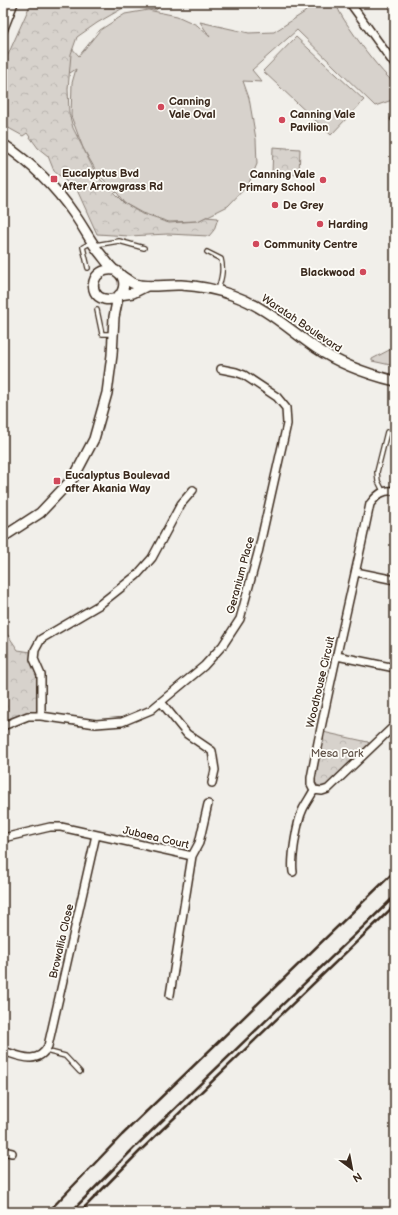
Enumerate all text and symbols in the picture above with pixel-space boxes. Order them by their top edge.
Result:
place label: Canning Vale Oval [169,95,216,121]
marker: Canning Vale Oval [156,102,166,112]
place label: Canning Vale Pavilion [290,108,355,134]
marker: Canning Vale Pavilion [277,115,287,125]
place label: Eucalyptus Bvd After Arrowgrass Rd [61,167,163,193]
place label: Canning Vale Primary School [239,168,315,194]
marker: Eucalyptus Bvd After Arrowgrass Rd [49,174,59,184]
marker: Canning Vale Primary School [318,175,328,185]
place label: De Grey [283,199,324,212]
marker: De Grey [270,200,280,210]
place label: Harding [328,218,368,231]
marker: Harding [315,219,325,229]
place label: Community Centre [264,238,358,251]
marker: Community Centre [251,239,261,249]
place label: Blackwood [300,266,355,279]
marker: Blackwood [358,267,368,277]
street label: Waratah Boulevard [259,292,344,355]
place label: Eucalyptus Boulevad after Akania Way [65,469,170,495]
marker: Eucalyptus Boulevad after Akania Way [52,476,62,486]
street label: Geranium Place [224,535,257,615]
street label: Woodhouse Circuit [304,634,337,729]
park label: Mesa Park [311,747,364,760]
street label: Jubaea Court [122,824,191,852]
street label: Browallia Close [47,902,76,980]
north arrow [332,1149,372,1189]
text: N [350,1169,364,1185]

